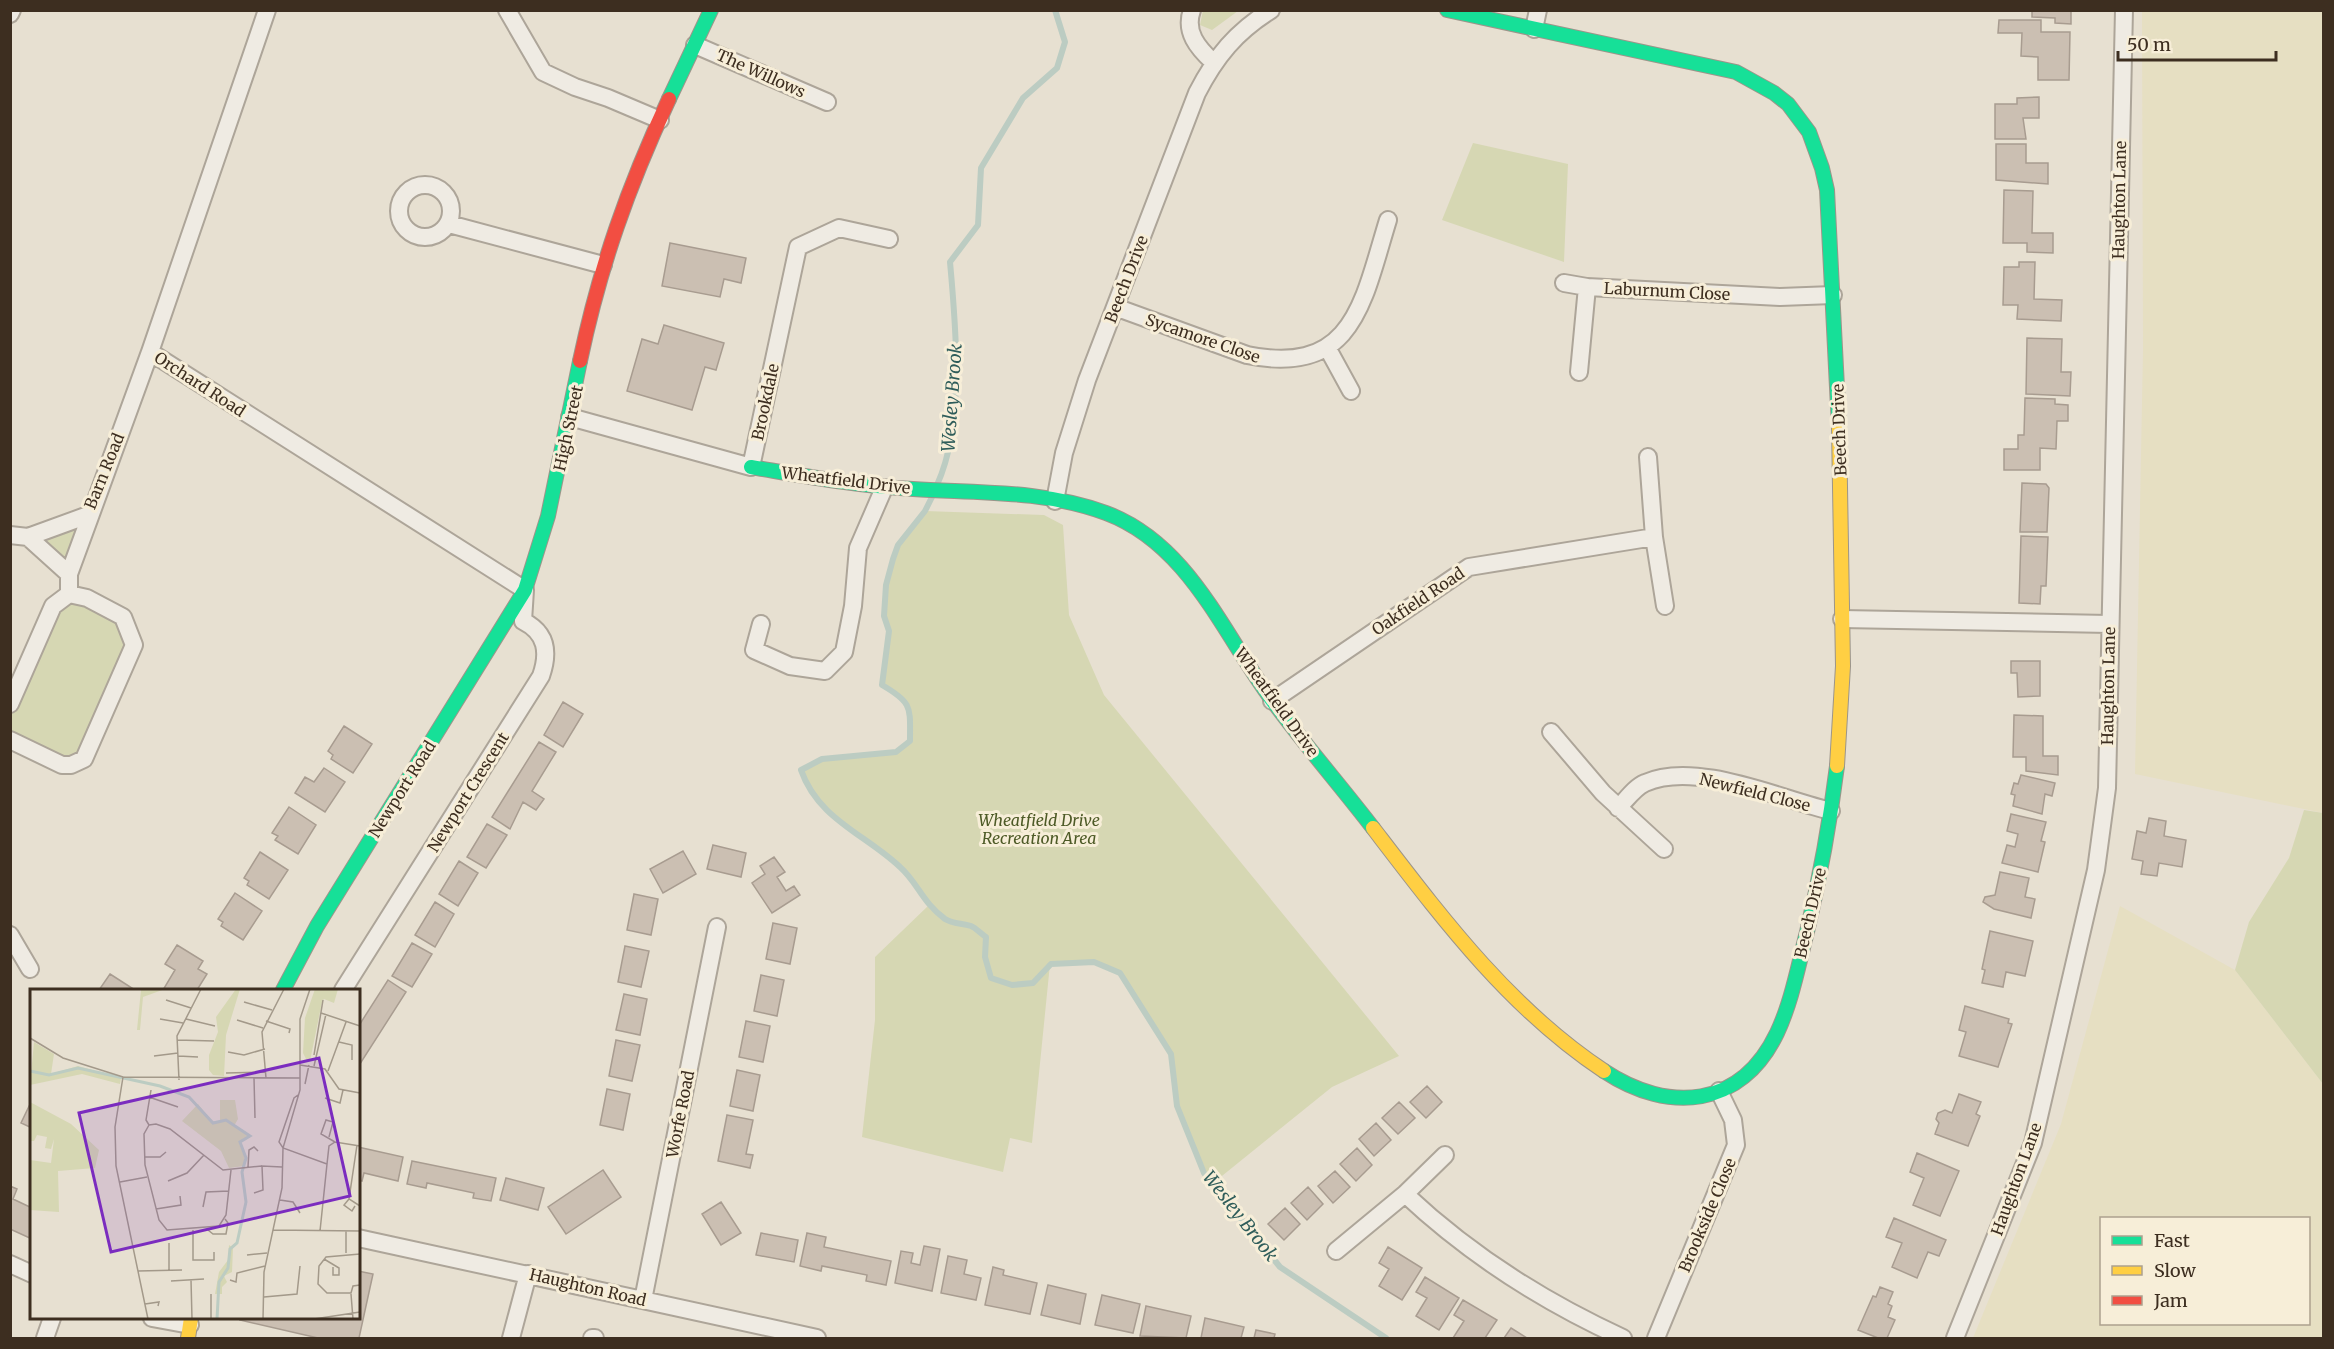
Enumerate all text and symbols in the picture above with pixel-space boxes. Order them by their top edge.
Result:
scale bar [2118,24,2276,62]
text: 50 m [2127,33,2171,56]
street label: The Willows [713,44,809,102]
street label: Haughton Lane [2108,141,2130,259]
street label: Beech Drive [1100,232,1152,326]
street label: Laburnum Close [1603,278,1731,304]
street label: Sycamore Close [1143,309,1263,367]
water label: Wesley Brook [936,343,967,453]
street label: Orchard Road [151,347,249,421]
street label: Brookdale [747,362,783,442]
street label: High Street [549,382,587,473]
street label: Beech Drive [1827,384,1851,476]
street label: Barn Road [80,430,128,512]
street label: Wheatfield Drive [779,462,912,498]
street label: Oakfield Road [1368,563,1468,639]
street label: Haughton Lane [2097,627,2119,745]
street label: Wheatfield Drive [1230,643,1323,760]
street label: Newport Crescent [423,728,513,856]
street label: Newport Road [364,737,440,841]
street label: Newfield Close [1698,769,1812,815]
park label: Wheatfield Drive Recreation Area [978,810,1100,848]
street label: Beech Drive [1790,866,1830,960]
inset map [30,989,360,1319]
street label: Worfe Road [662,1068,698,1160]
street label: Haughton Lane [1986,1120,2046,1238]
street label: Brookside Close [1674,1155,1740,1275]
water label: Wesley Brook [1198,1166,1283,1266]
legend [2100,1217,2310,1325]
text: Fast [2154,1229,2190,1252]
text: Slow [2154,1259,2197,1282]
street label: Haughton Road [528,1264,649,1310]
text: Jam [2153,1289,2188,1312]

